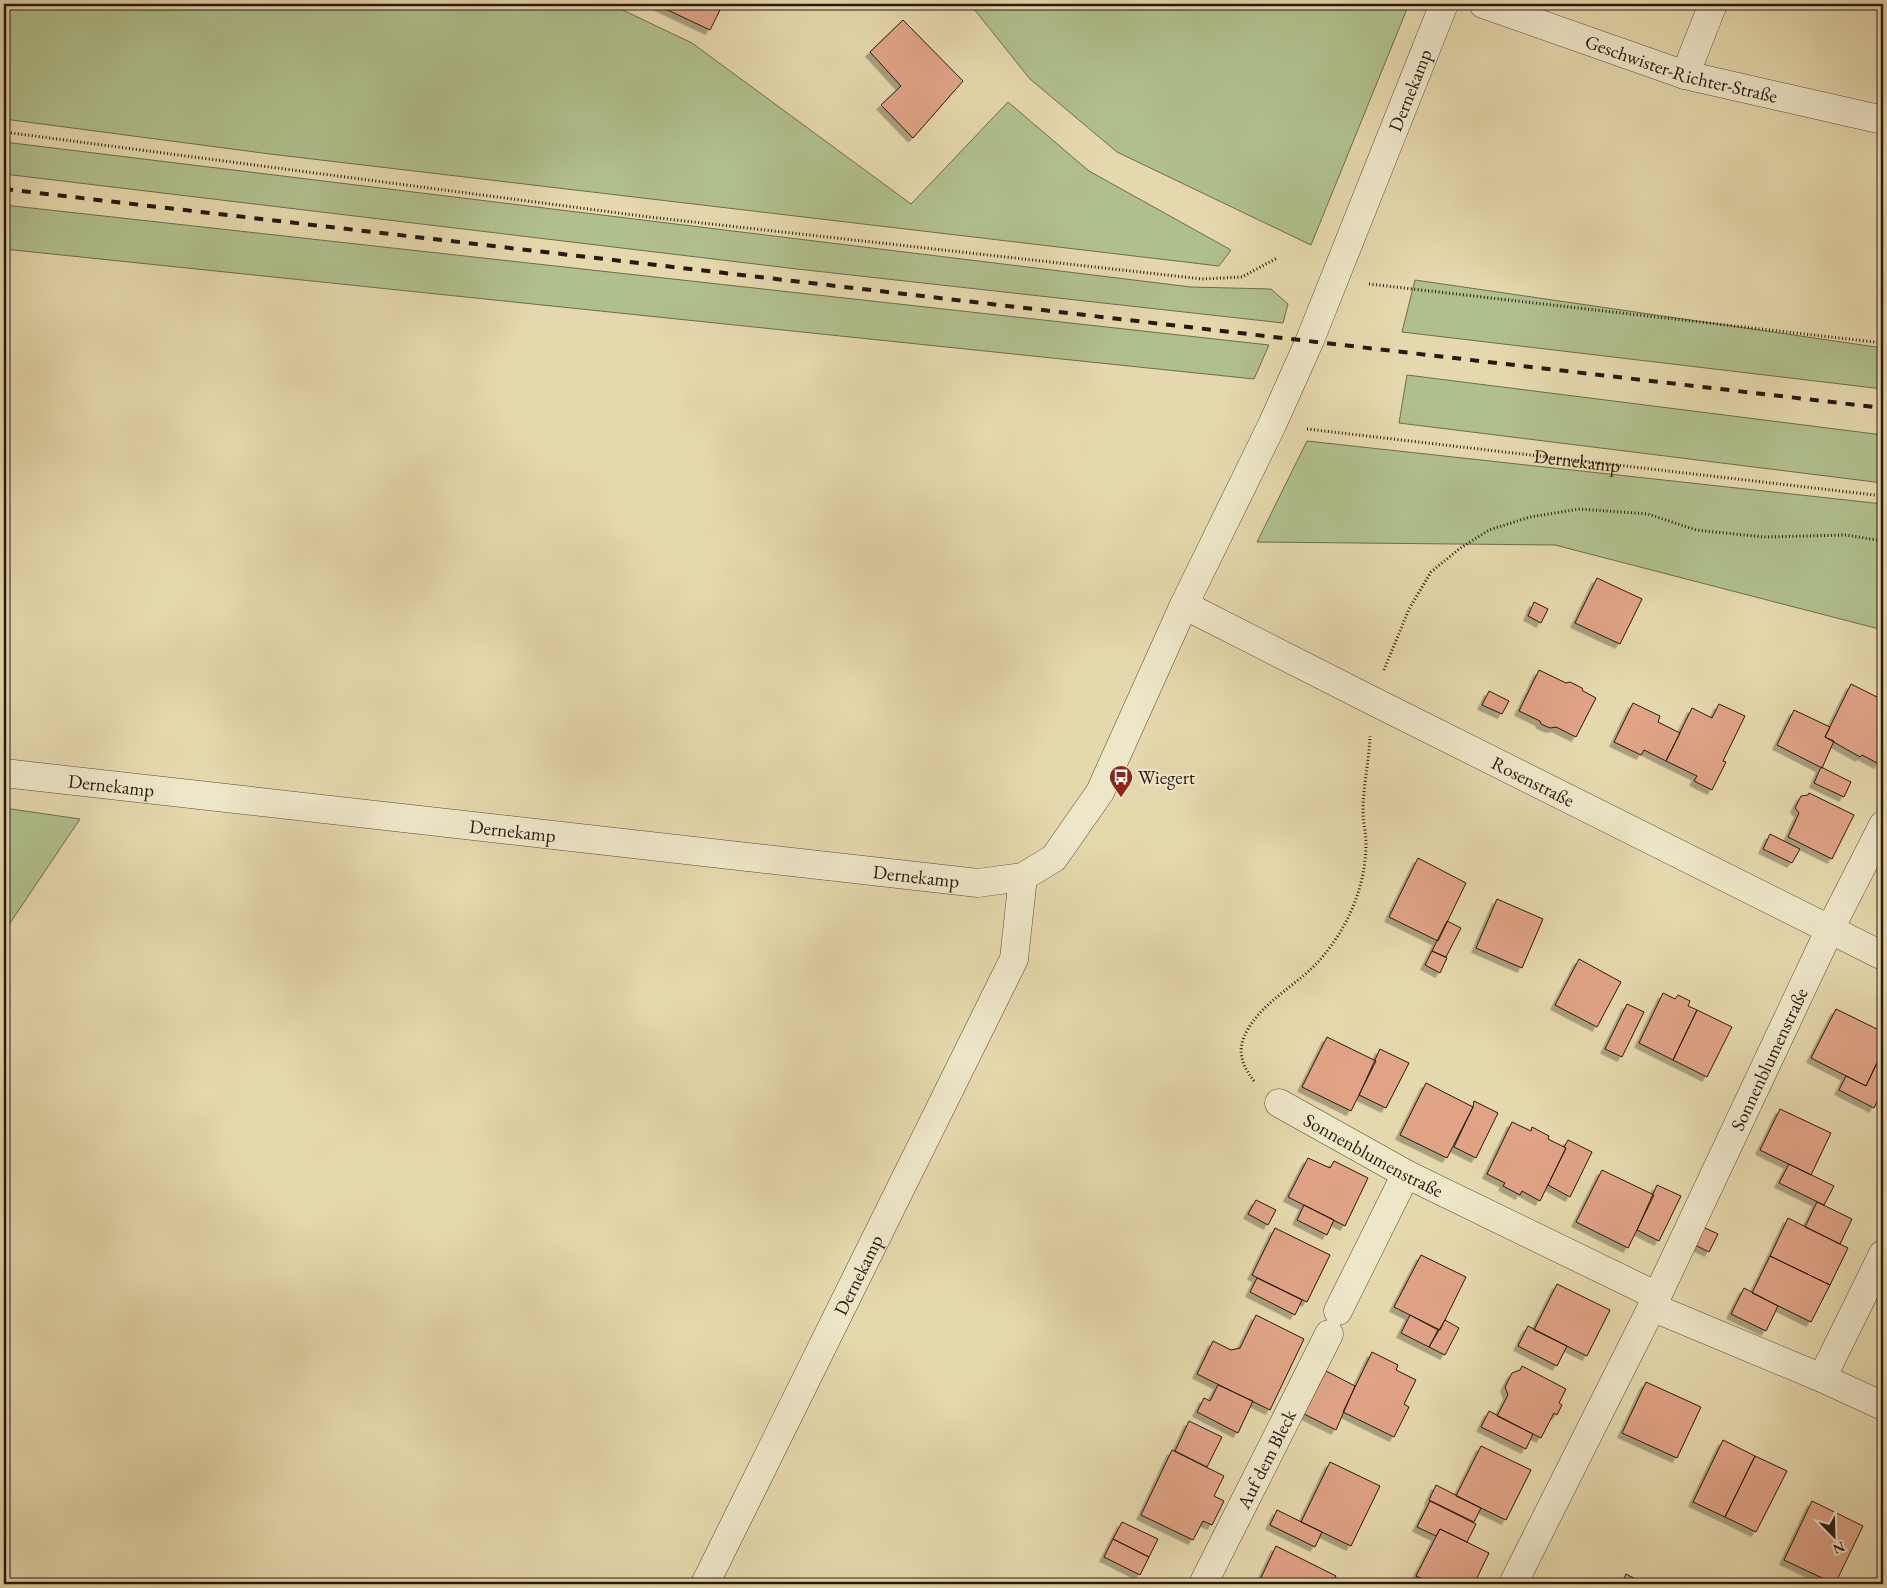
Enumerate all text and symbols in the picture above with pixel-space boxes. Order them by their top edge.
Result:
street label: Geschwister-Richter-Straße [1582,28,1780,108]
street label: Dernekamp [1382,45,1437,135]
street label: Dernekamp [1533,443,1622,478]
street label: Rosenstraße [1487,750,1579,812]
bus stop icon: Wiegert [1108,764,1134,798]
place label: Wiegert [1138,765,1195,790]
street label: Dernekamp [67,768,156,802]
street label: Dernekamp [468,813,557,848]
street label: Dernekamp [872,859,961,893]
street label: Sonnenblumenstraße [1724,983,1813,1135]
street label: Sonnenblumenstraße [1299,1107,1448,1203]
street label: Dernekamp [827,1230,888,1319]
street label: Auf dem Bleck [1230,1404,1302,1514]
north arrow [1810,1510,1860,1560]
text: N [1830,1537,1848,1559]

